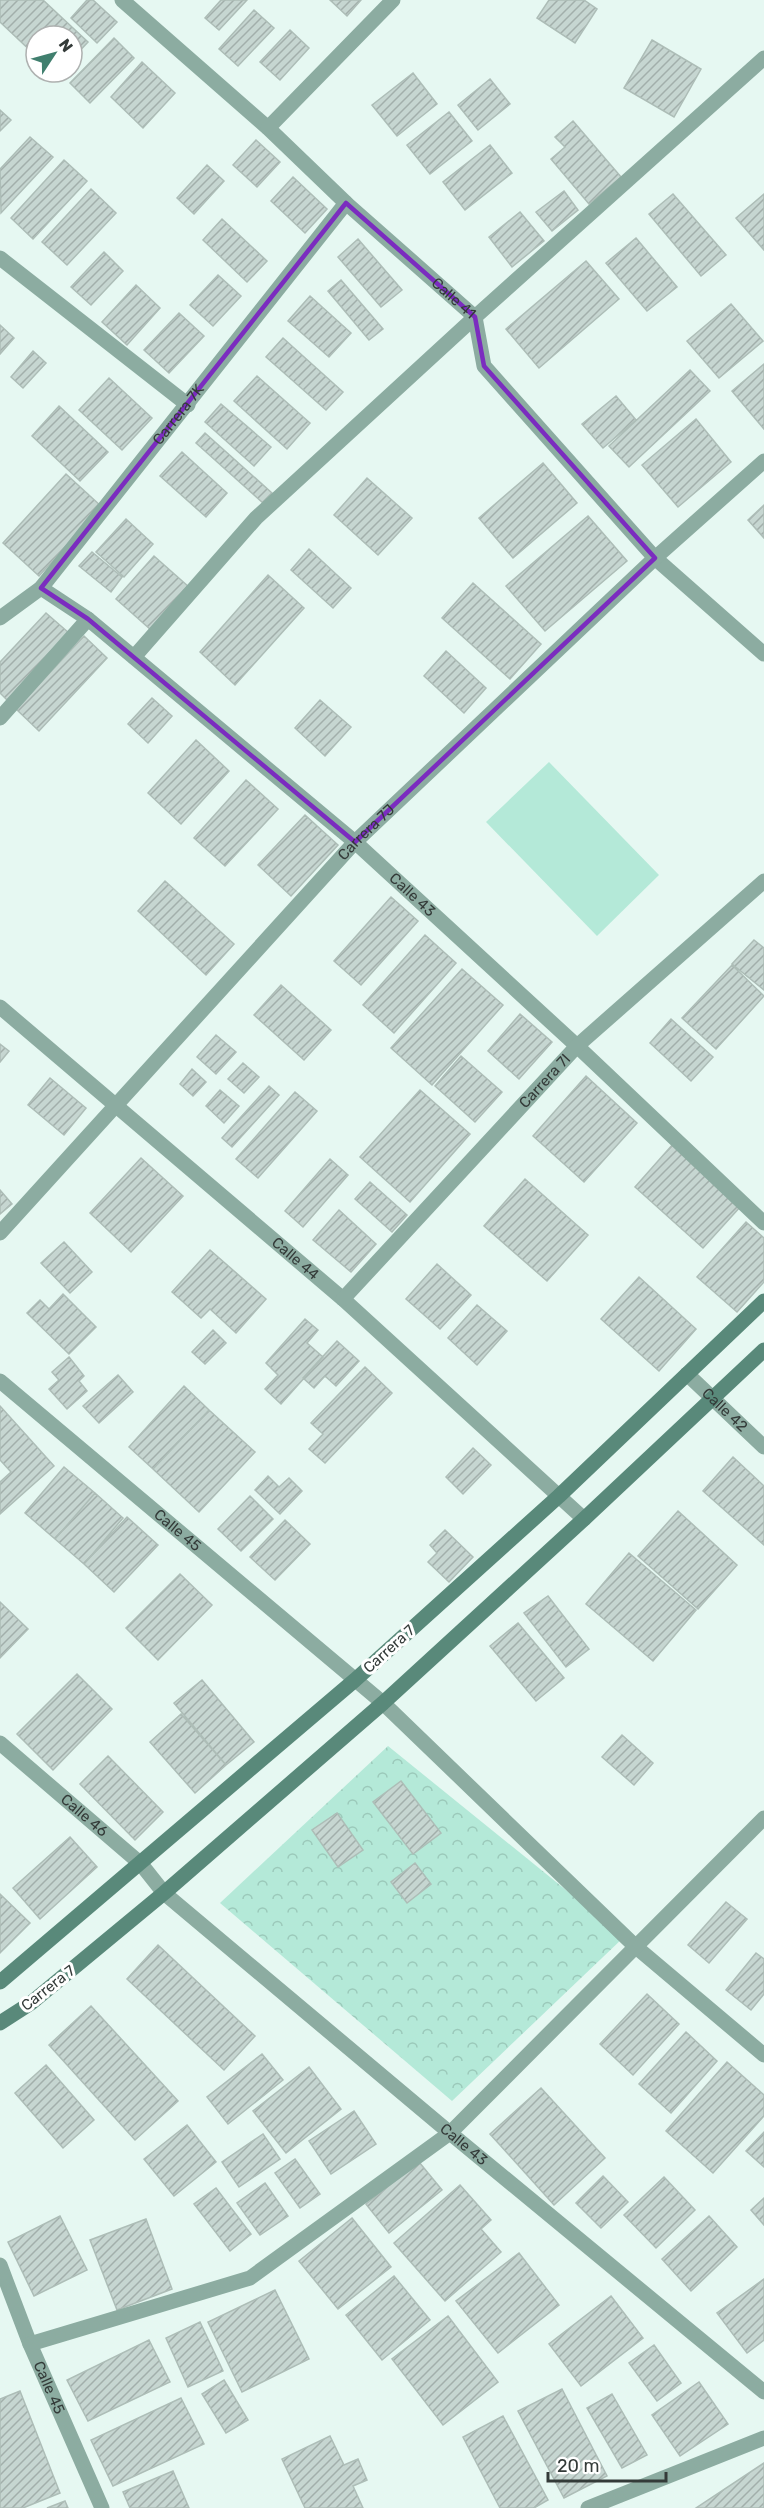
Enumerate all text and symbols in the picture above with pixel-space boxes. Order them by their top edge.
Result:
north arrow [24,24,84,84]
text: N [55,35,77,56]
street label: Calle 41 [428,274,479,322]
street label: Carrera 7K [149,381,208,449]
street label: Carrera 7J [334,800,398,864]
street label: Calle 43 [386,869,439,920]
street label: Carrera 7I [515,1050,574,1112]
street label: Calle 44 [268,1233,323,1284]
street label: Calle 42 [698,1384,751,1436]
street label: Calle 45 [150,1505,205,1555]
street label: Carrera 7 [360,1621,419,1677]
street label: Calle 46 [57,1790,111,1840]
street label: Carrera 7 [18,1961,79,2015]
street label: Calle 43 [436,2120,491,2169]
street label: Calle 45 [30,2358,69,2417]
scale bar [548,2445,666,2483]
text: 20 m [557,2455,599,2477]

